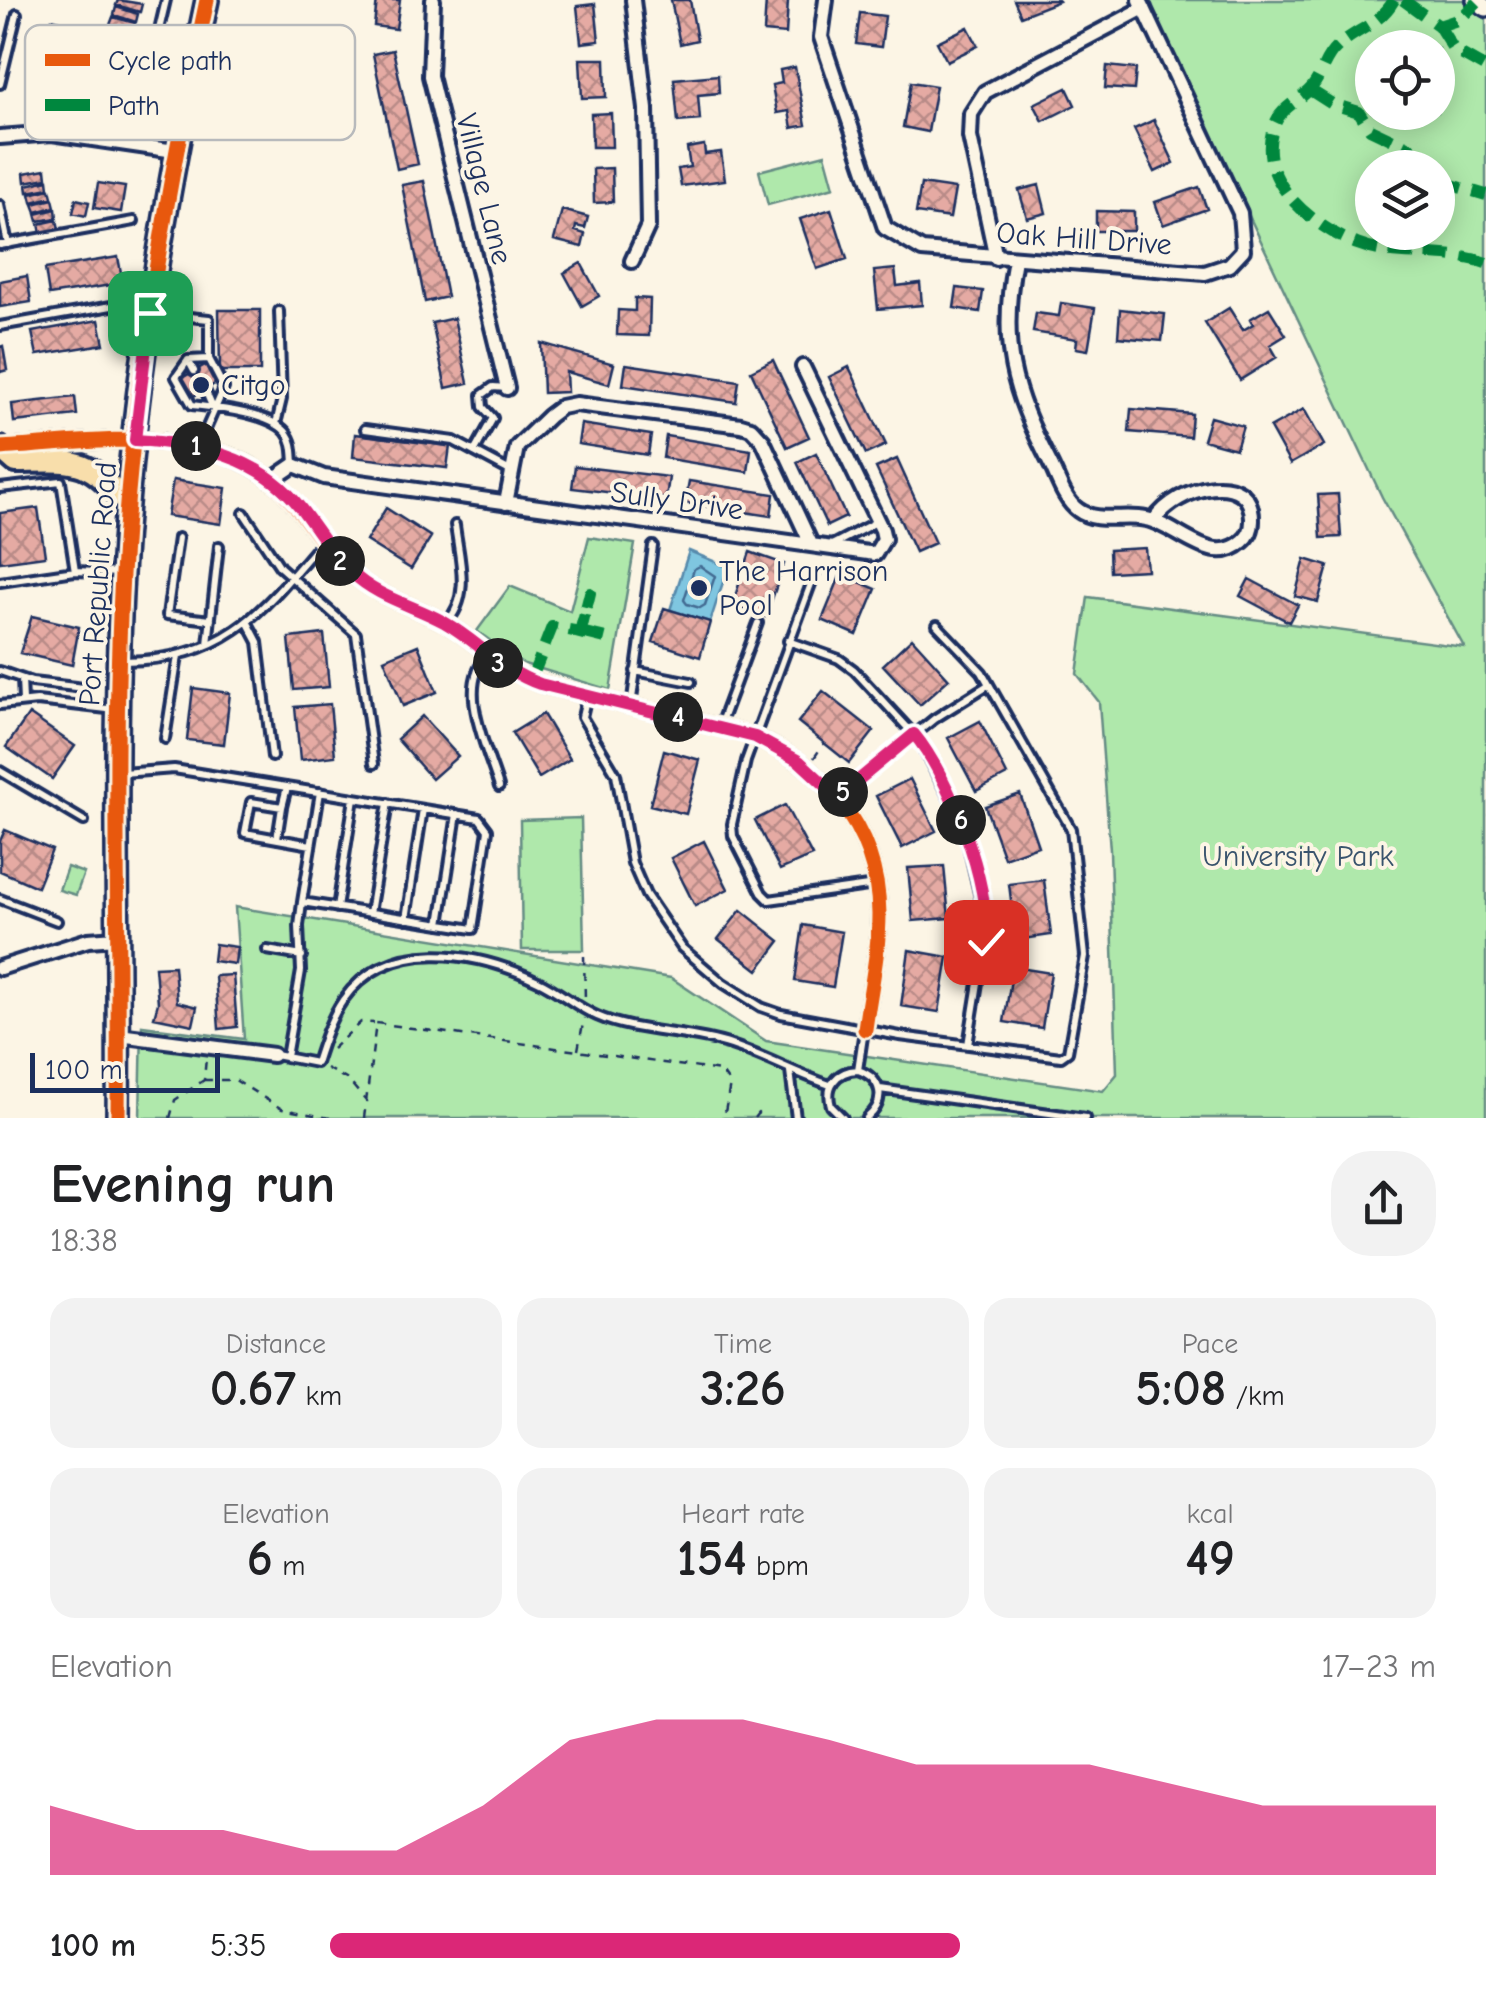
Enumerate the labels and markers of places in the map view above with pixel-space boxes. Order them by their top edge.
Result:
pin [108,271,193,356]
place label: Citgo [221,368,286,403]
marker: Citgo [190,374,212,396]
pin: 1 [171,421,221,471]
pin: 2 [315,536,365,586]
place label: The Harrison Pool [719,554,888,623]
marker: The Harrison Pool [688,577,710,599]
pin: 3 [473,638,523,688]
pin: 4 [653,692,703,742]
pin: 5 [818,767,868,817]
pin: 6 [936,795,986,845]
pin [944,900,1029,985]

